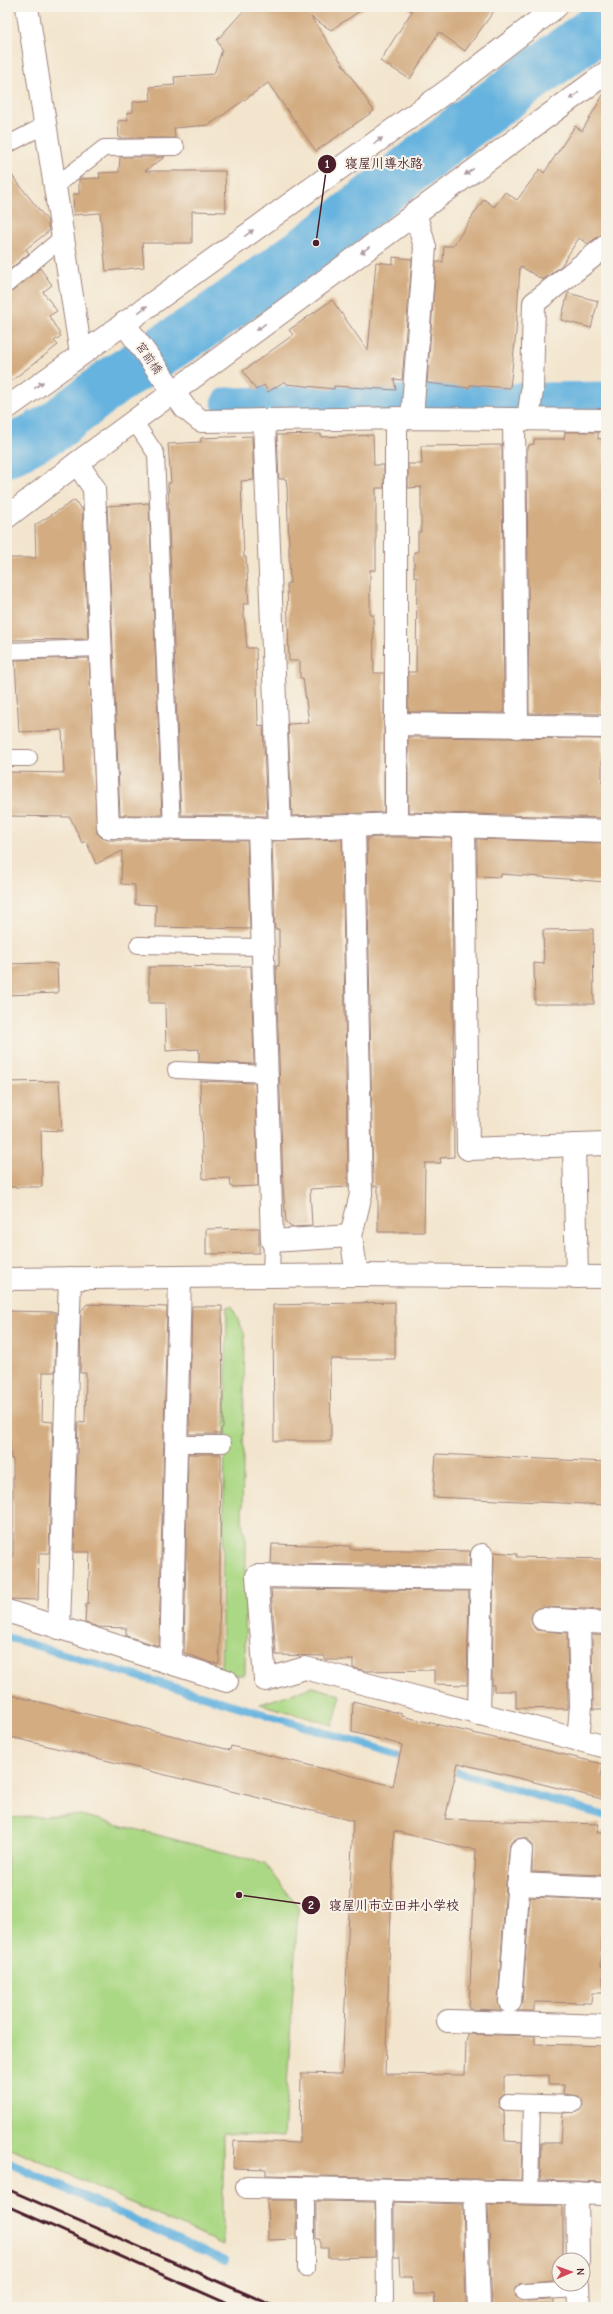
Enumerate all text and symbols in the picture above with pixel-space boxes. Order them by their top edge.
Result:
one-way arrow [569,92,580,100]
one-way arrow [372,137,383,145]
callout: 寝屋川導水路 [317,151,431,176]
text: 寝屋川導水路 [345,156,423,171]
text: 1 [325,157,330,171]
one-way arrow [464,168,475,177]
one-way arrow [244,229,254,237]
one-way arrow [359,245,370,254]
one-way arrow [138,305,149,313]
one-way arrow [255,323,266,331]
street label: 宮前橋 [133,339,165,377]
one-way arrow [33,381,44,389]
callout: 寝屋川市立田井小学校 [301,1893,467,1918]
text: 2 [308,1898,314,1912]
text: 寝屋川市立田井小学校 [329,1898,459,1913]
north arrow [551,2252,591,2292]
text: N [574,2268,587,2275]

